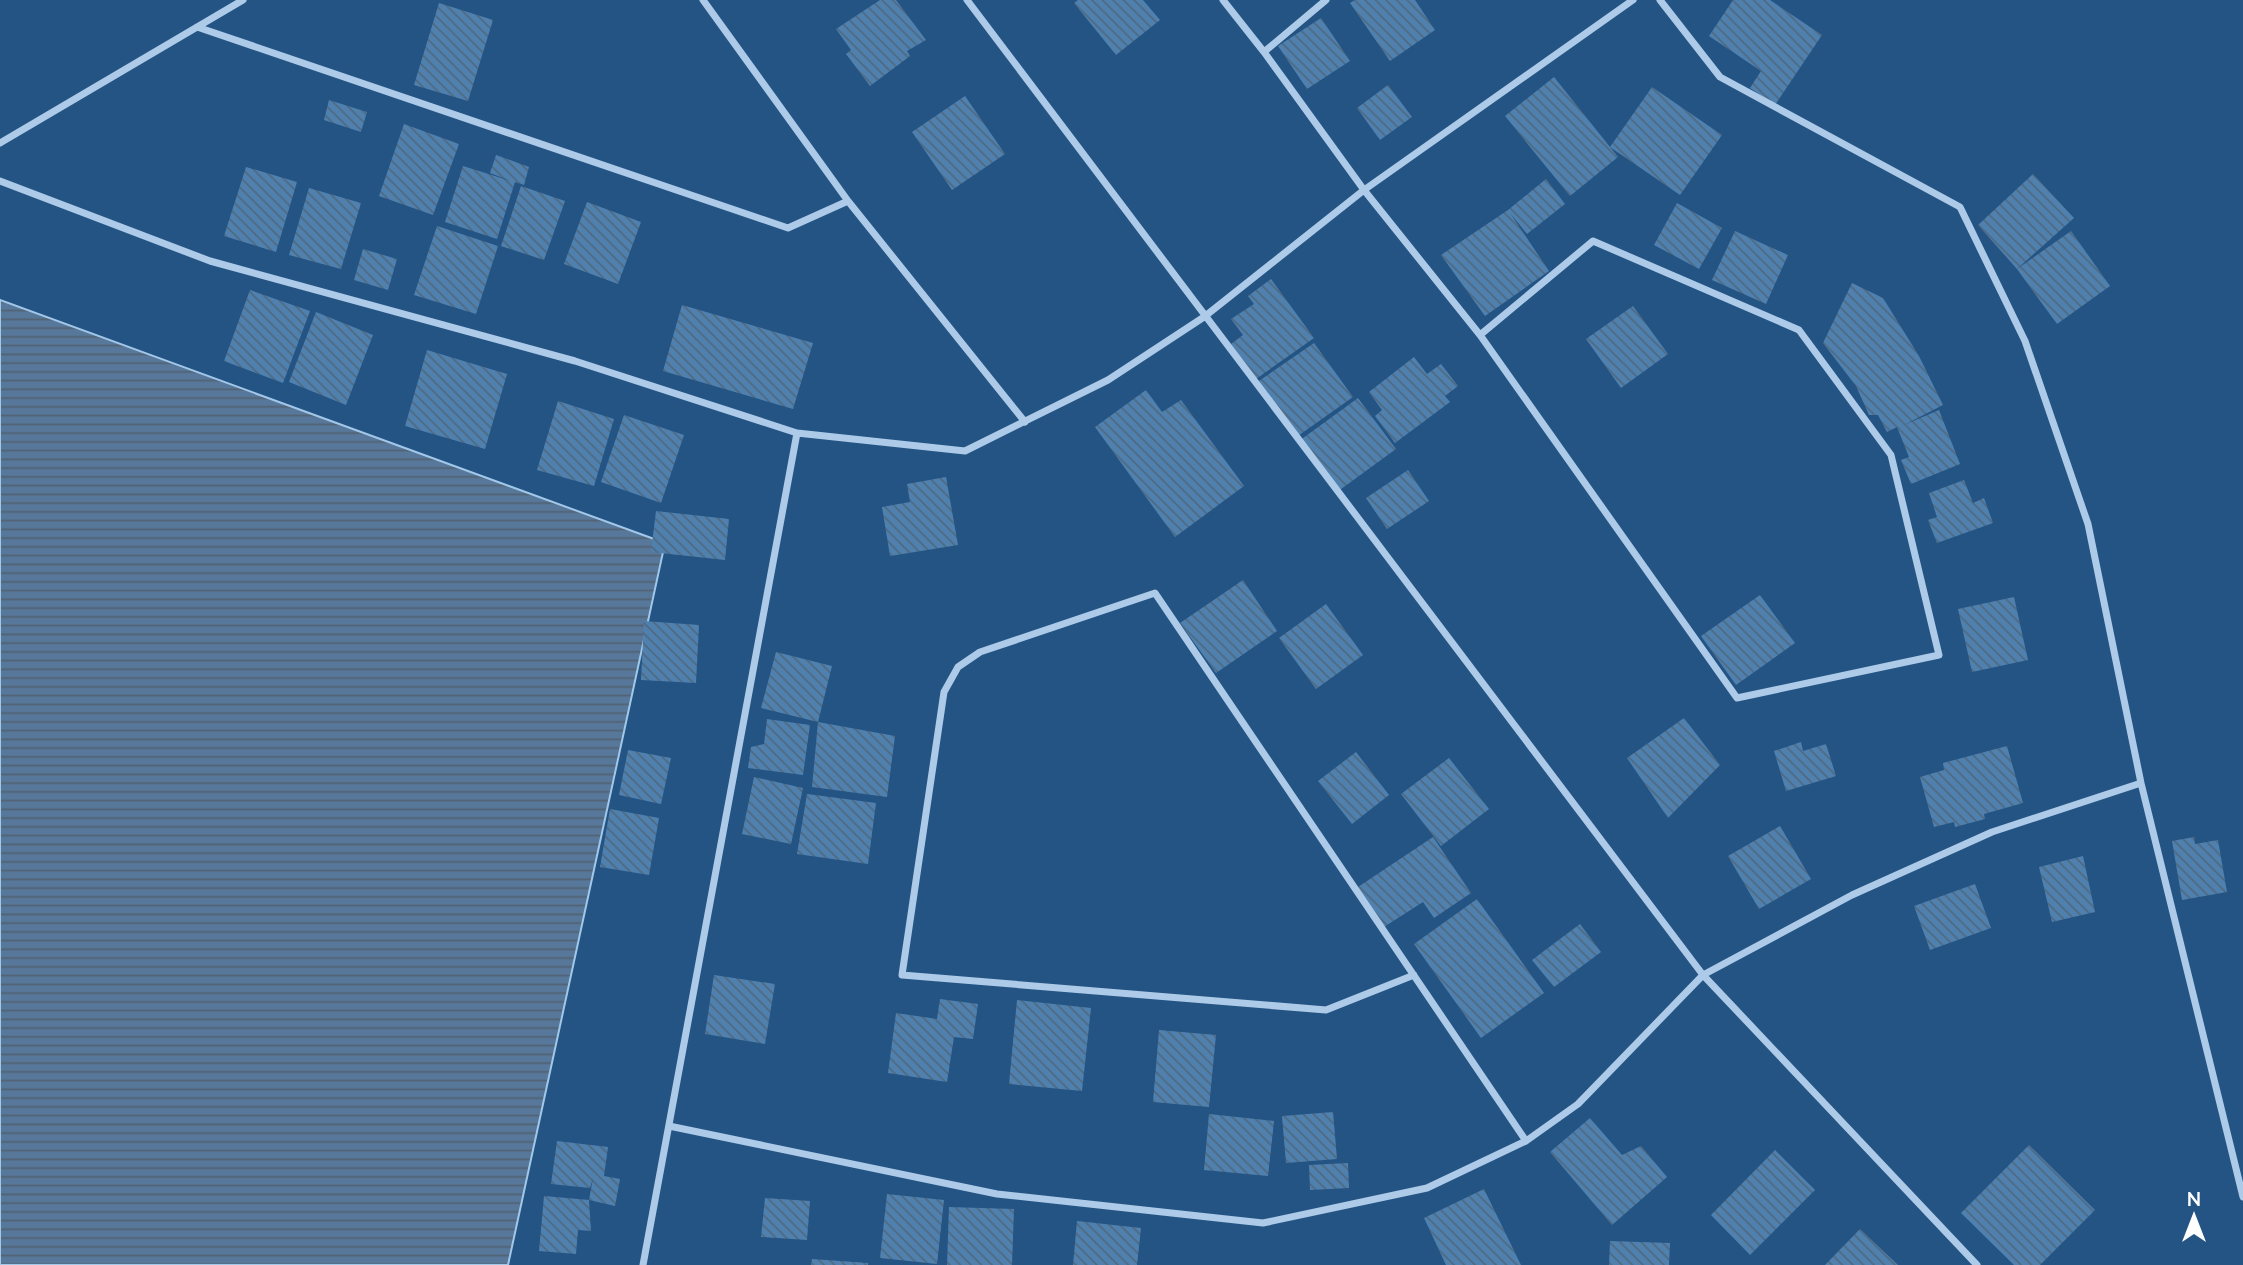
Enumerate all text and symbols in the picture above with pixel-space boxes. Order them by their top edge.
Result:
north arrow [2159,1181,2229,1251]
text: N [2187,1187,2201,1211]

